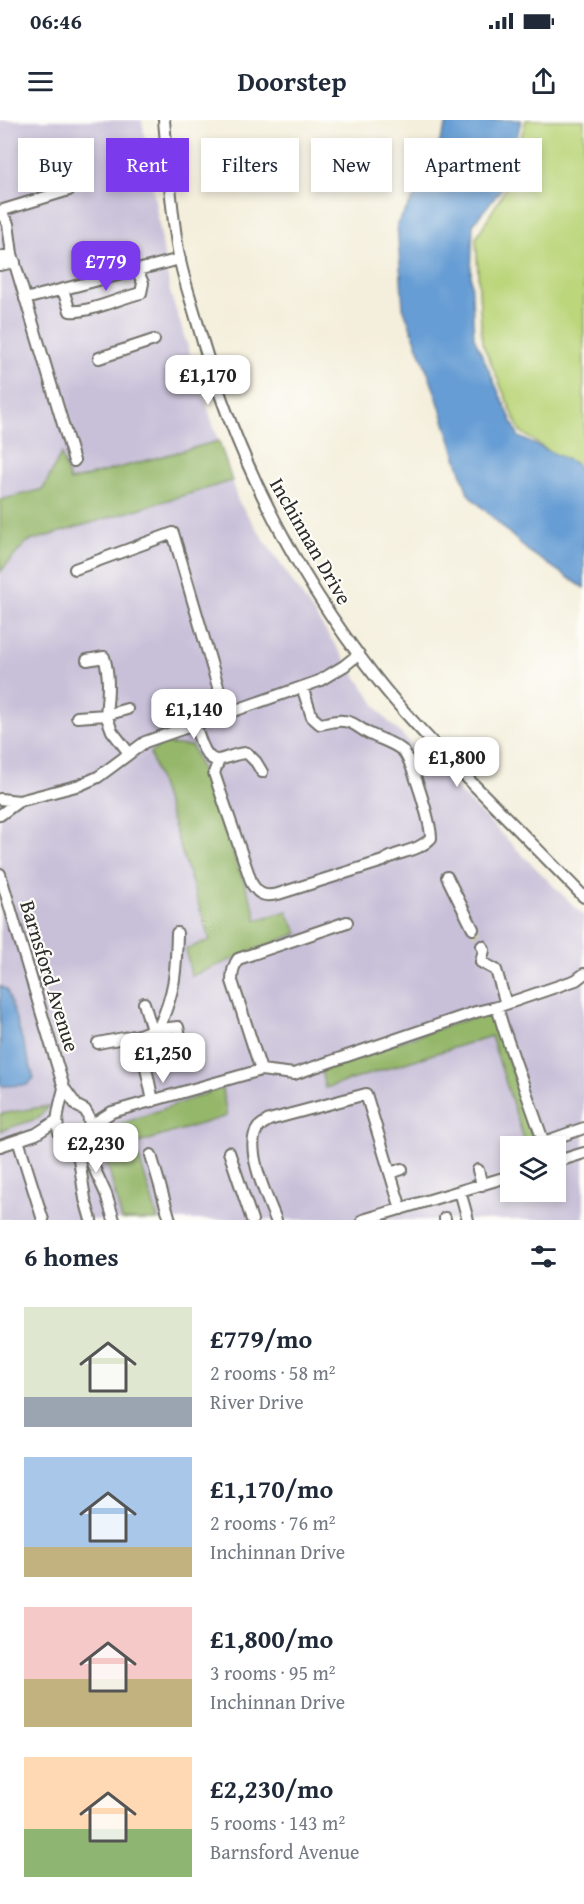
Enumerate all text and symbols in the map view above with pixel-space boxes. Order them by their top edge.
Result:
text: 06:46 [30,5,82,37]
text: Doorstep [237,61,347,101]
icon: menu [24,65,57,98]
icon: share [527,65,560,98]
chip: Buy [18,138,94,192]
chip: Rent [106,138,189,192]
chip: Filters [201,138,299,192]
chip: New [311,138,392,192]
chip: Apartment [404,138,542,192]
pin: £779 [70,241,142,292]
text: £779 [85,246,127,275]
pin: £1,170 [159,355,257,406]
text: £1,170 [179,360,237,389]
street label: Inchinnan Drive [262,472,360,610]
pin: £1,140 [145,689,243,740]
text: £1,140 [165,694,223,723]
pin: £1,800 [408,737,506,788]
text: £1,800 [428,742,486,771]
street label: Barnsford Avenue [12,896,88,1056]
pin: £1,250 [114,1033,212,1084]
text: £1,250 [134,1038,192,1067]
pin: £2,230 [47,1123,145,1174]
text: £2,230 [67,1128,125,1157]
map controls [500,1136,566,1202]
button: layers [500,1136,566,1202]
text: 6 homes [24,1237,119,1276]
icon: filters [527,1240,560,1273]
text: £779/mo [210,1319,312,1358]
icon: home [72,1331,144,1403]
text: 2 rooms · 58 m² [210,1358,336,1387]
text: River Drive [210,1387,304,1416]
text: £1,170/mo [210,1469,333,1508]
icon: home [72,1481,144,1553]
text: 2 rooms · 76 m² [210,1508,336,1537]
text: Inchinnan Drive [210,1537,345,1566]
text: £1,800/mo [210,1619,333,1658]
icon: home [72,1631,144,1703]
text: 3 rooms · 95 m² [210,1658,336,1687]
text: Inchinnan Drive [210,1687,345,1716]
text: £2,230/mo [210,1769,333,1808]
icon: home [72,1781,144,1853]
text: 5 rooms · 143 m² [210,1808,345,1837]
text: Barnsford Avenue [210,1837,359,1866]

